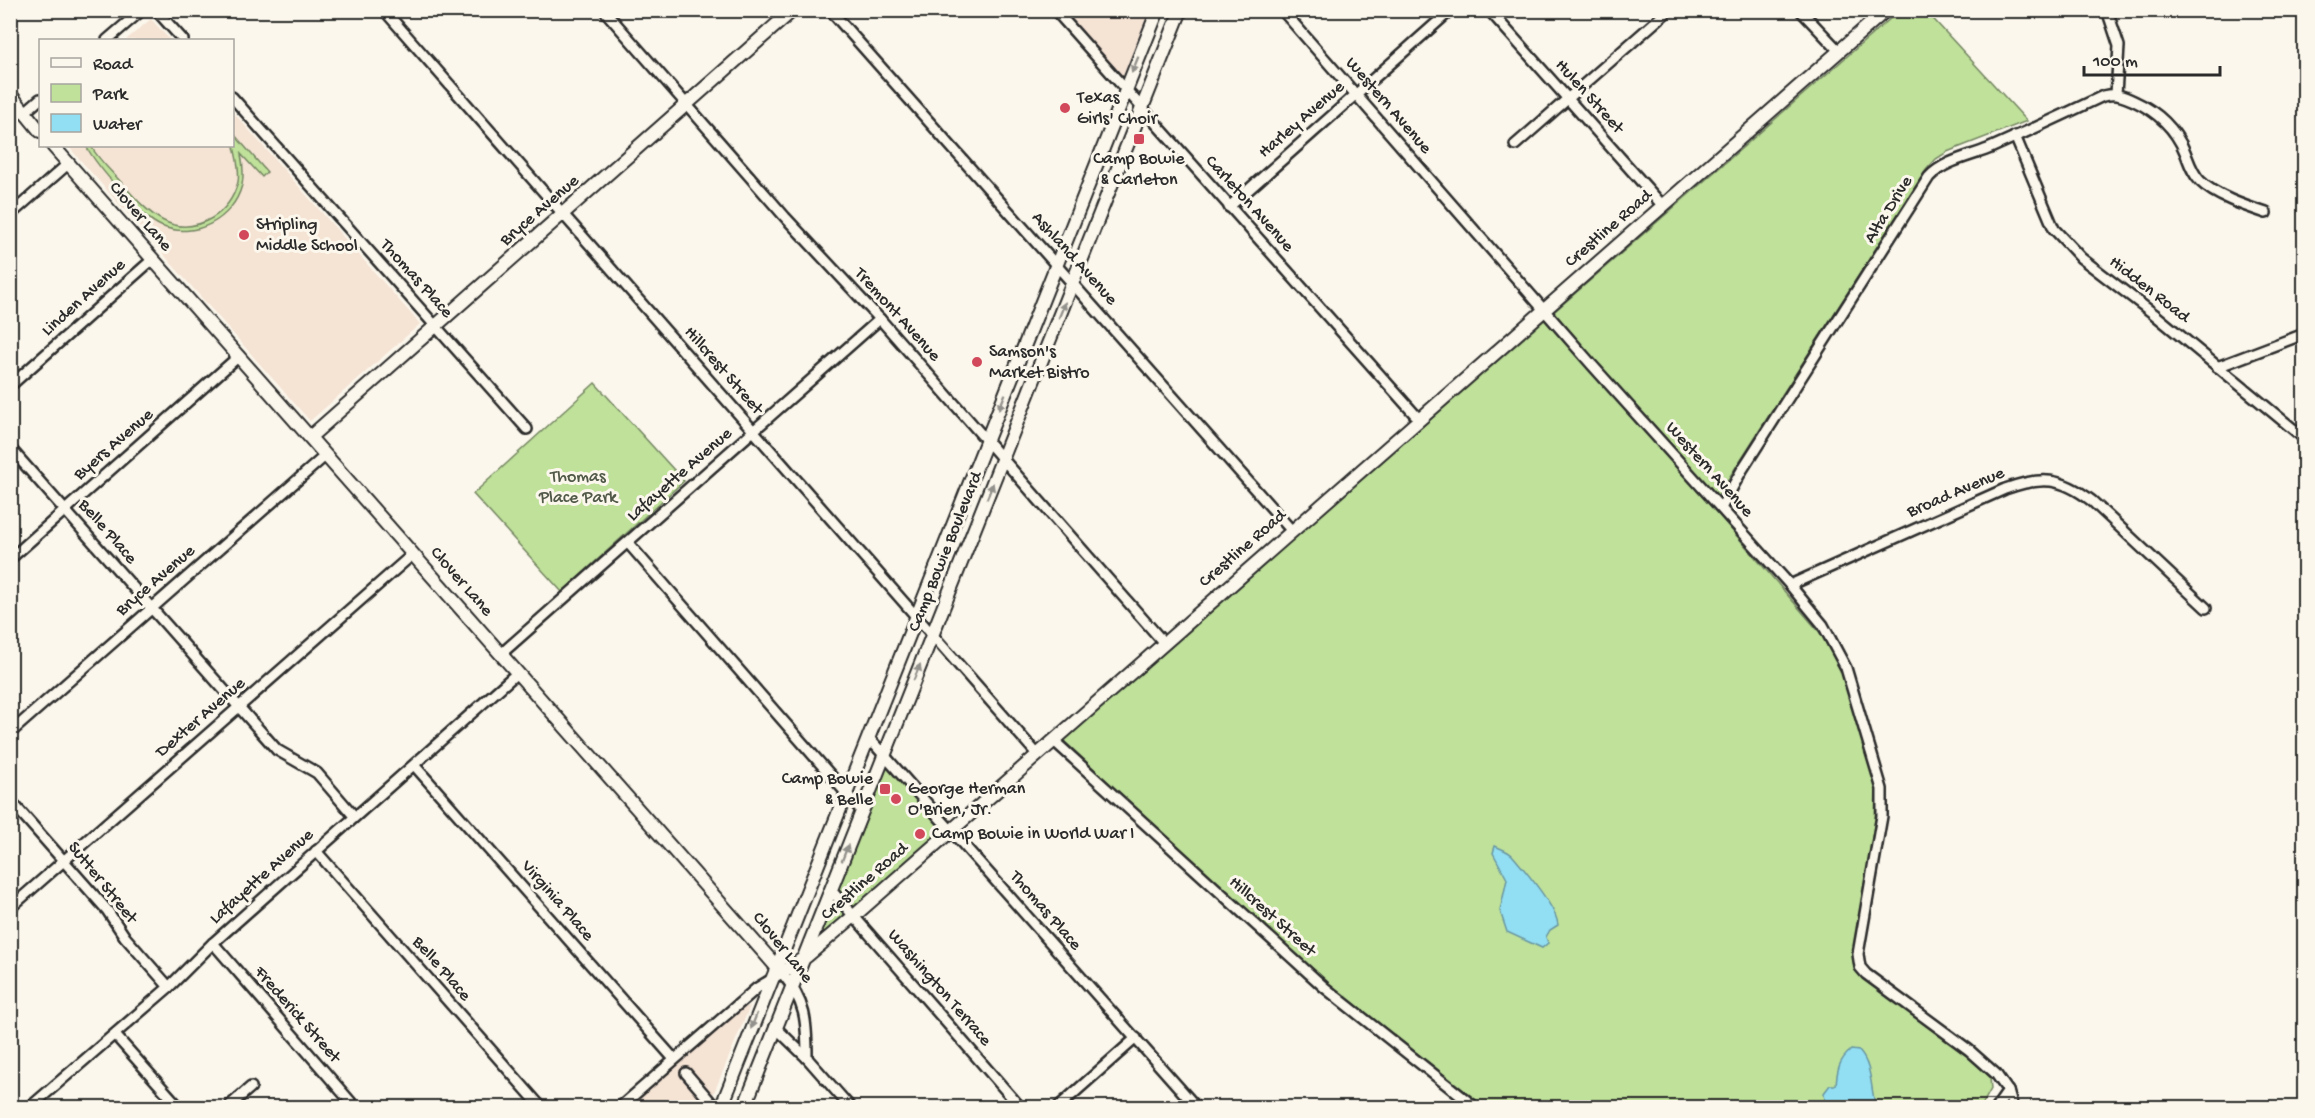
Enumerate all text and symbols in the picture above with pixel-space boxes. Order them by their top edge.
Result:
legend [39,39,234,147]
scale bar [2084,39,2220,77]
text: 100 m [2092,52,2138,73]
street label: Western Avenue [1340,53,1436,159]
text: Road [93,55,134,76]
street label: Hulen Street [1550,55,1629,140]
one-way arrow [1130,56,1140,74]
street label: Harley Avenue [1255,76,1350,163]
text: Park [92,85,129,106]
place label: Texas Girls' Choir [1076,88,1159,130]
marker: Texas Girls' Choir [1058,101,1072,115]
text: Water [93,115,143,136]
marker: Camp Bowie & Carleton [1132,132,1146,146]
place label: Camp Bowie & Carleton [1093,149,1185,191]
street label: Carleton Avenue [1200,151,1298,257]
street label: Bryce Avenue [495,170,584,252]
street label: Alta Drive [1860,172,1918,248]
street label: Clover Lane [104,178,176,257]
street label: Crestline Road [1561,184,1658,273]
street label: Ashland Avenue [1027,208,1122,311]
place label: Stripling Middle School [256,215,358,257]
marker: Stripling Middle School [237,228,251,242]
street label: Thomas Place [374,234,457,323]
street label: Hidden Road [2104,252,2195,329]
street label: Linden Avenue [38,254,131,341]
street label: Tremont Avenue [849,263,945,367]
one-way arrow [1057,300,1067,318]
street label: Hillcrest Street [679,323,768,421]
place label: Samson's Market Bistro [989,342,1090,384]
marker: Samson's Market Bistro [970,355,984,369]
one-way arrow [997,394,1007,412]
street label: Byers Avenue [69,404,159,486]
street label: Western Avenue [1661,418,1758,523]
street label: Lafayette Avenue [623,423,737,526]
street label: Broad Avenue [1903,463,2009,523]
park label: Thomas Place Park [538,467,619,509]
street label: Camp Bowie Boulevard [904,468,988,635]
one-way arrow [985,481,995,499]
street label: Belle Place [72,494,141,569]
street label: Crestline Road [1195,504,1292,593]
street label: Bryce Avenue [111,540,200,622]
street label: Clover Lane [425,543,497,622]
one-way arrow [912,662,922,680]
street label: Dexter Avenue [151,673,251,763]
place label: Camp Bowie & Belle [782,769,874,811]
place label: George Herman O'Brien, Jr. [908,779,1026,821]
marker: Camp Bowie & Belle [878,782,892,796]
marker: George Herman O'Brien, Jr. [889,792,903,806]
street label: Lafayette Avenue [206,824,319,929]
place label: Camp Bowie in World War I [932,824,1134,845]
marker: Camp Bowie in World War I [913,827,927,841]
street label: Crestline Road [817,837,914,926]
street label: Sutter Street [63,838,142,930]
one-way arrow [841,844,851,862]
street label: Virginia Place [515,855,598,946]
street label: Thomas Place [1004,866,1086,956]
street label: Hillcrest Street [1224,872,1321,963]
street label: Clover Lane [747,908,817,988]
street label: Washington Terrace [882,925,996,1051]
street label: Belle Place [406,931,475,1006]
street label: Frederick Street [249,962,346,1069]
one-way arrow [749,1012,759,1030]

